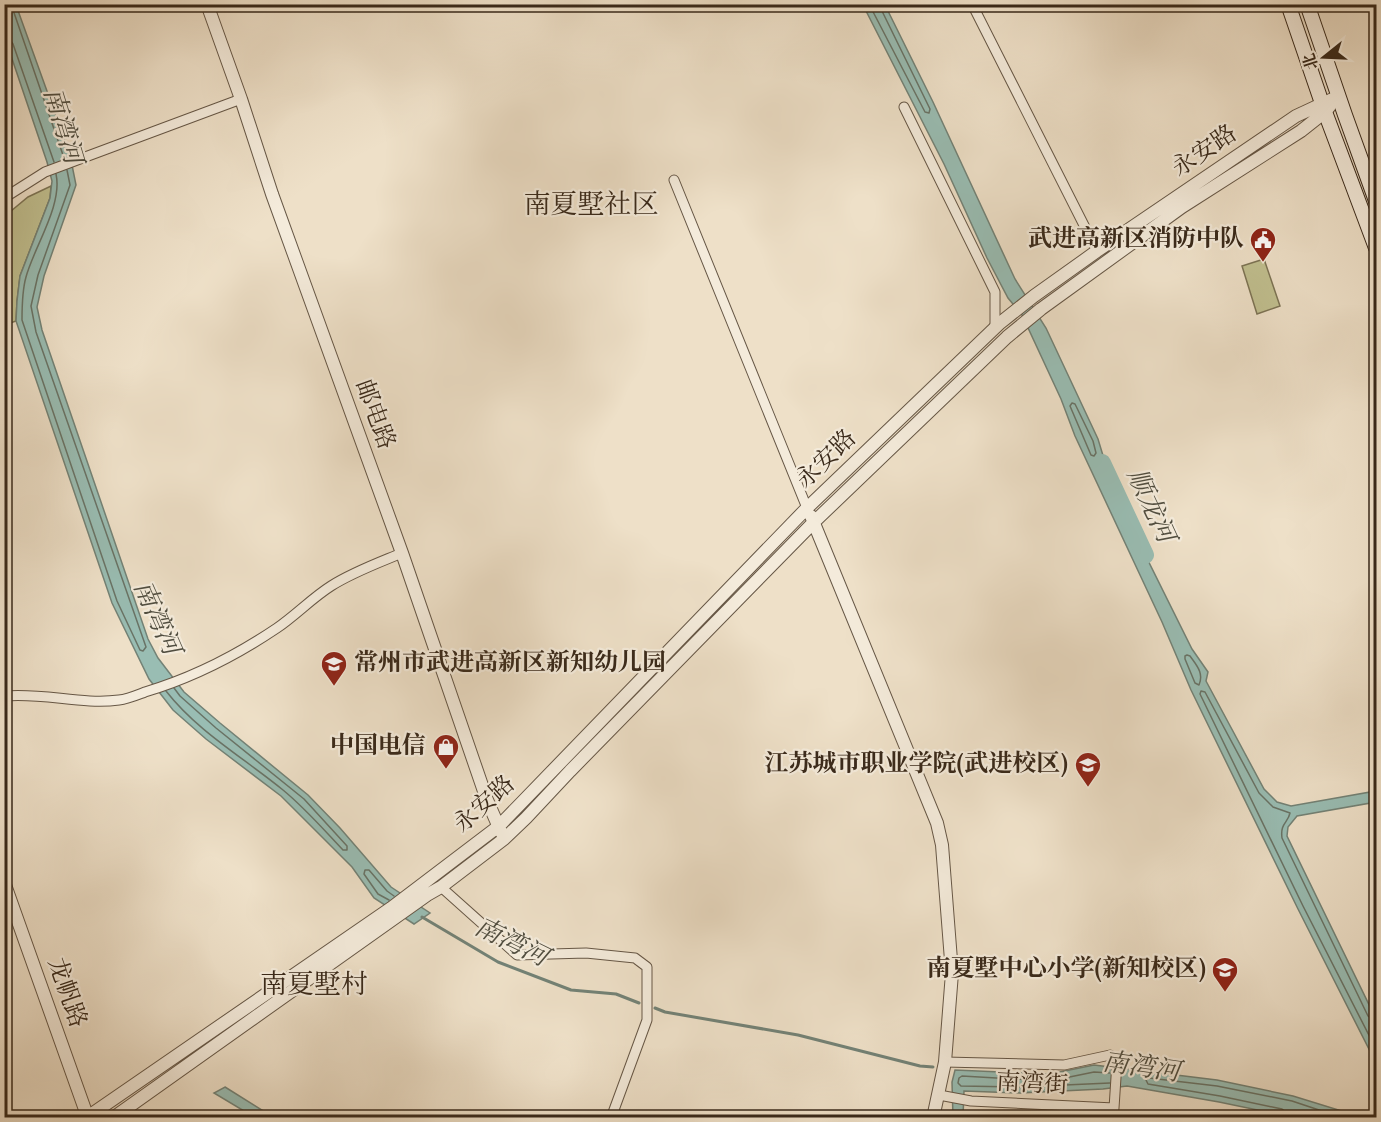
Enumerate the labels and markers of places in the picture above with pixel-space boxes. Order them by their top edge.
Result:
place label: 武进高新区消防中队 [1028,223,1244,257]
public building icon: 武进高新区消防中队 [1248,225,1278,263]
place label: 常州市武进高新区新知幼儿园 [354,647,666,681]
school or university icon: 常州市武进高新区新知幼儿园 [319,649,349,687]
place label: 中国电信 [330,730,426,764]
shop icon: 中国电信 [431,732,461,770]
place label: 江苏城市职业学院(武进校区) [764,748,1068,782]
school or university icon: 江苏城市职业学院(武进校区) [1073,750,1103,788]
place label: 南夏墅中心小学(新知校区) [926,953,1206,987]
school or university icon: 南夏墅中心小学(新知校区) [1210,955,1240,993]

